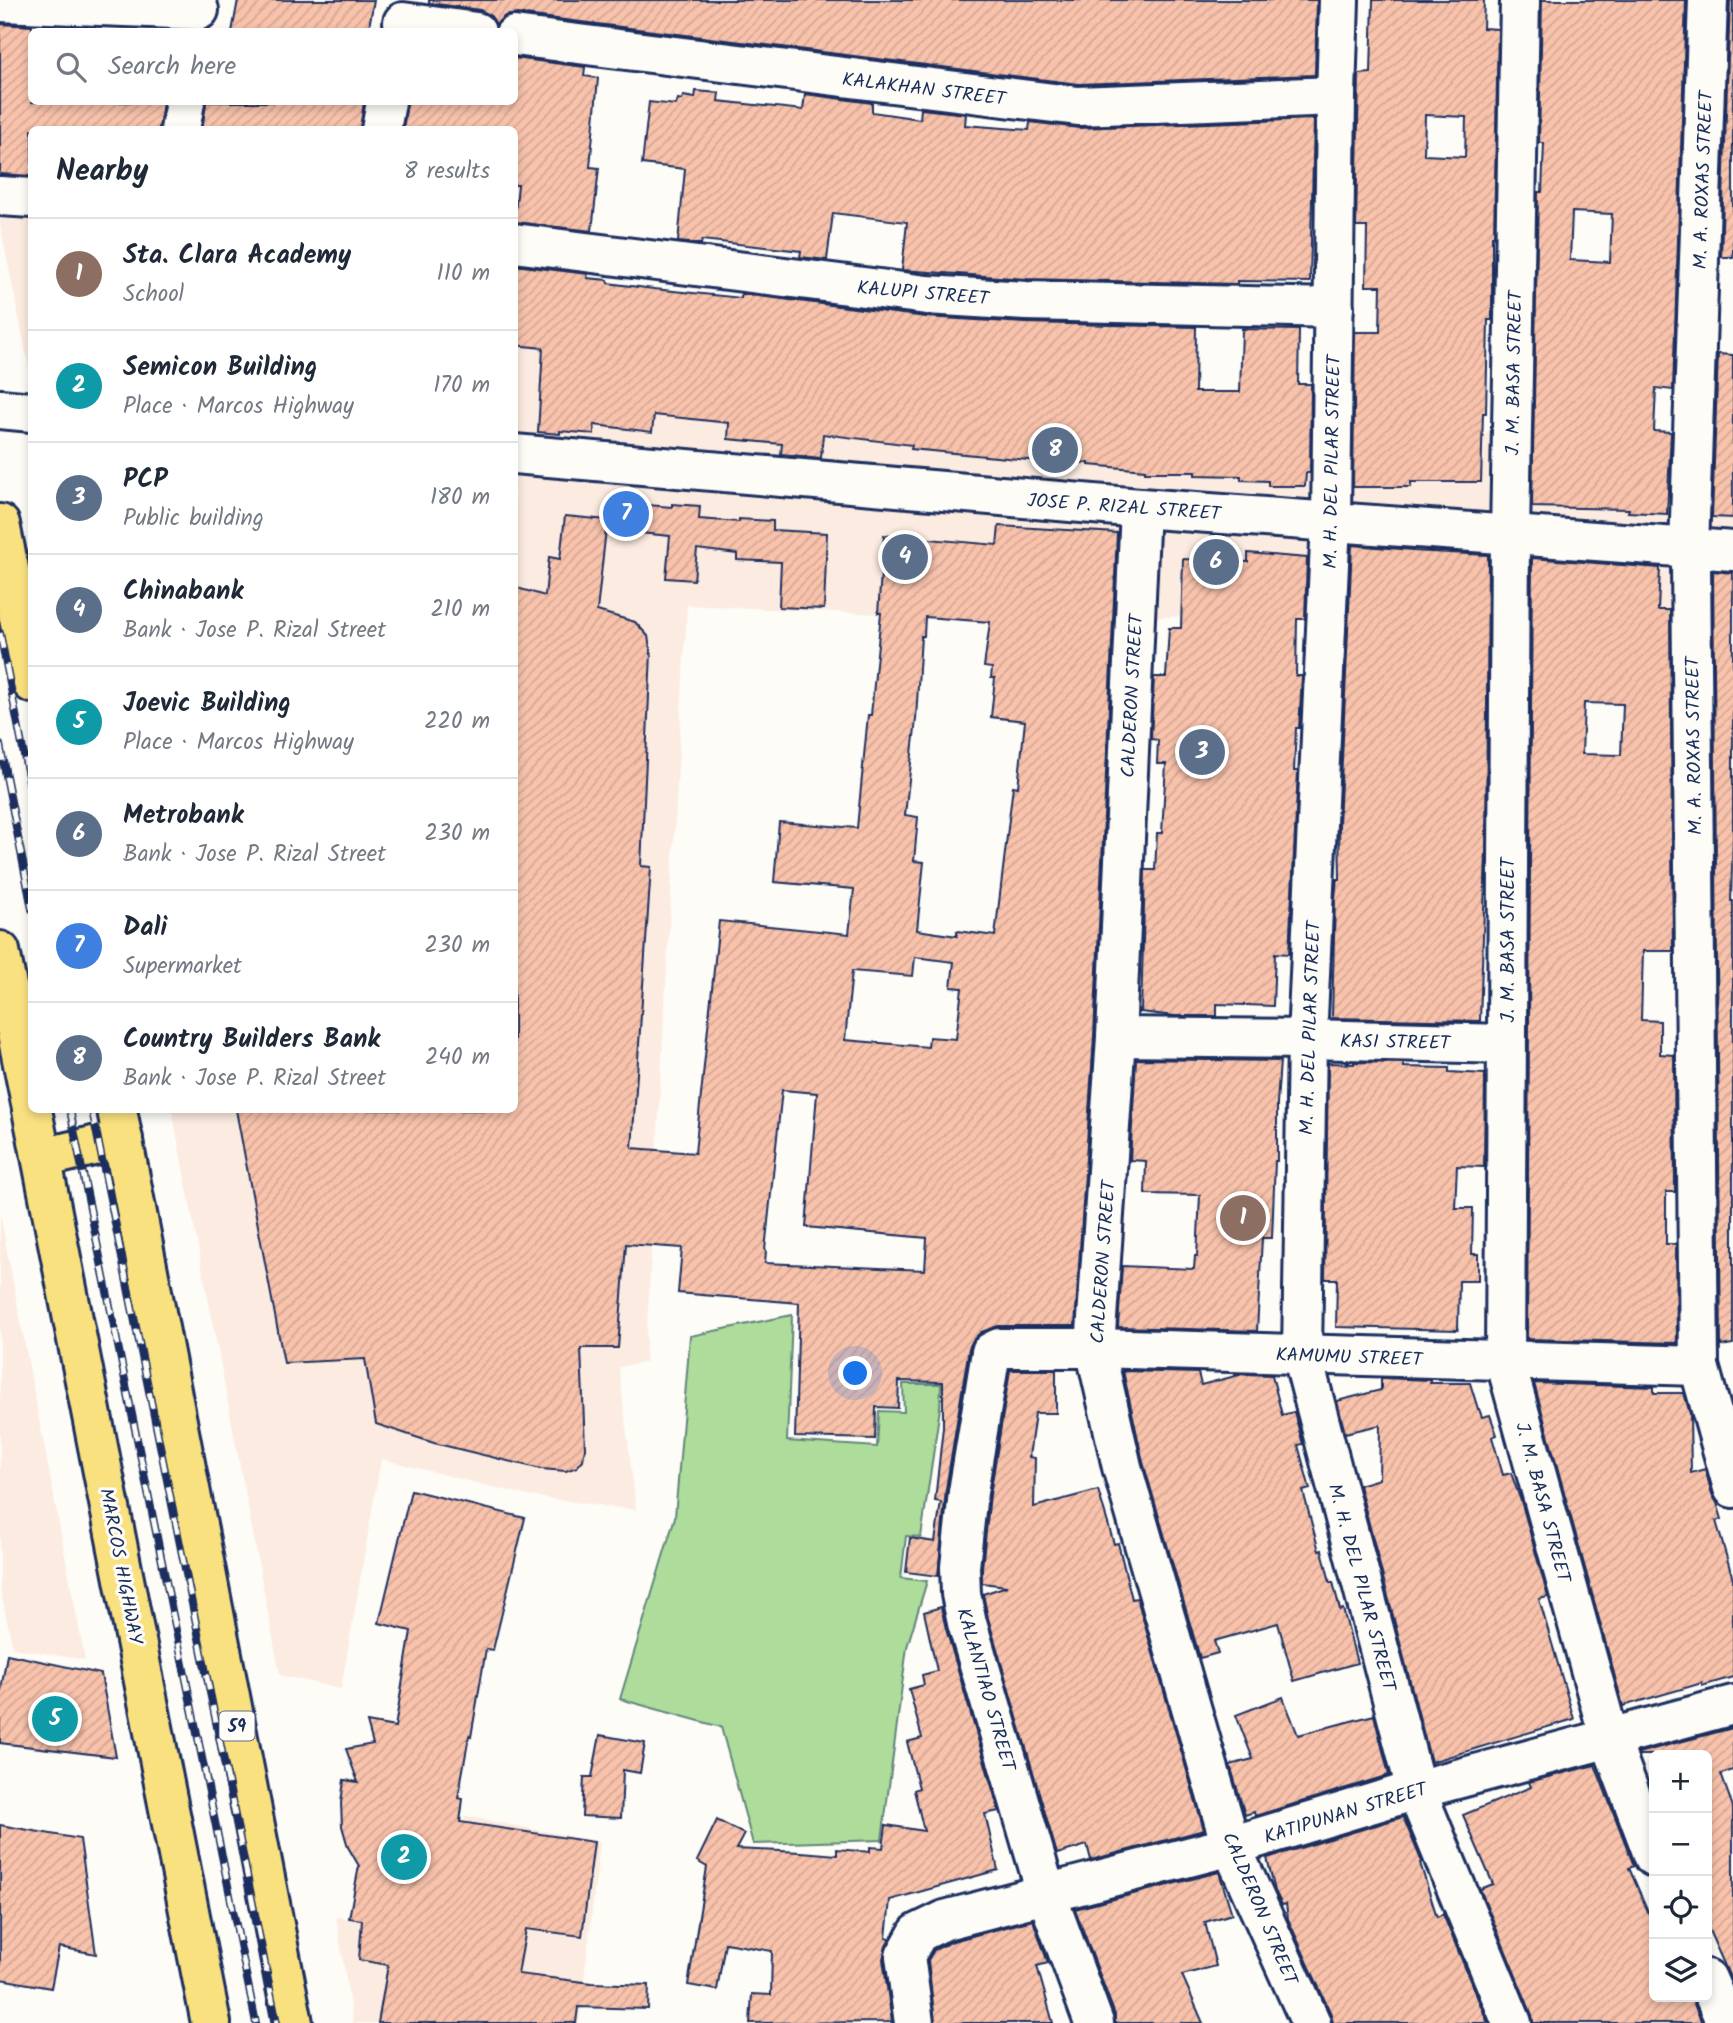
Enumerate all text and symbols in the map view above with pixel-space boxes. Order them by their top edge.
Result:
search box [28,28,518,105]
text: Search here [108,46,236,88]
icon: search [52,48,90,86]
street label: KALAKHAN STREET [840,65,1009,115]
street label: M. A. ROXAS STREET [1686,89,1722,270]
text: Nearby [56,148,148,196]
text: 8 results [404,154,490,190]
text: Sta. Clara Academy [123,235,351,277]
text: 1 [76,256,82,292]
text: 110 m [437,256,490,292]
street label: KALUPI STREET [856,273,992,315]
text: School [123,277,184,313]
street label: J. M. BASA STREET [1499,289,1531,456]
text: Semicon Building [123,347,317,389]
street label: M. H. DEL PILAR STREET [1316,353,1350,569]
text: 2 [72,368,86,404]
text: 170 m [433,368,490,404]
text: Place · Marcos Highway [123,389,354,425]
pin: 8 [1032,424,1078,476]
text: PCP [123,459,168,501]
text: 3 [73,480,85,516]
text: 180 m [430,480,490,516]
street label: JOSE P. RIZAL STREET [1026,486,1223,530]
pin: 7 [603,488,649,540]
text: Public building [123,501,264,537]
pin: 4 [882,531,928,583]
pin: 6 [1193,536,1239,588]
text: Chinabank [123,571,243,613]
text: 4 [73,592,85,628]
text: 210 m [430,592,490,628]
street label: CALDERON STREET [1114,612,1152,779]
text: Bank · Jose P. Rizal Street [123,613,386,649]
street label: M. A. ROXAS STREET [1678,655,1712,835]
text: Joevic Building [123,683,291,725]
text: 5 [73,704,85,740]
text: 220 m [424,704,490,740]
text: Place · Marcos Highway [123,725,354,761]
pin: 3 [1179,726,1225,778]
text: Metrobank [123,795,244,837]
text: 6 [73,816,85,852]
text: 230 m [424,816,490,852]
text: Bank · Jose P. Rizal Street [123,837,386,873]
street label: J. M. BASA STREET [1494,856,1524,1022]
text: Dali [123,907,167,949]
street label: M. H. DEL PILAR STREET [1292,919,1330,1135]
text: 7 [74,928,84,964]
text: 230 m [424,928,490,964]
text: Supermarket [123,949,242,985]
text: Country Builders Bank [123,1019,380,1061]
street label: KASI STREET [1340,1027,1452,1059]
text: 8 [72,1040,86,1076]
text: 240 m [425,1040,490,1076]
text: Bank · Jose P. Rizal Street [123,1061,386,1097]
street label: CALDERON STREET [1083,1178,1125,1345]
pin: 1 [1220,1192,1266,1244]
street label: KAMUMU STREET [1275,1340,1425,1376]
your location [838,1356,872,1390]
street label: J. M. BASA STREET [1506,1419,1578,1588]
street label: M. H. DEL PILAR STREET [1319,1480,1404,1696]
street label: MARCOS HIGHWAY [90,1486,150,1648]
street label: KALANTIAO STREET [947,1605,1023,1776]
pin: 5 [32,1693,78,1745]
road number: 59 [219,1712,254,1741]
map controls [1649,1750,1712,2002]
button: + [1649,1750,1712,1813]
street label: KATIPUNAN STREET [1260,1774,1433,1853]
button: − [1649,1813,1712,1876]
street label: CALDERON STREET [1213,1828,1306,1992]
pin: 2 [381,1831,427,1883]
button: locate [1649,1876,1712,1939]
button: layers [1649,1939,1712,2002]

